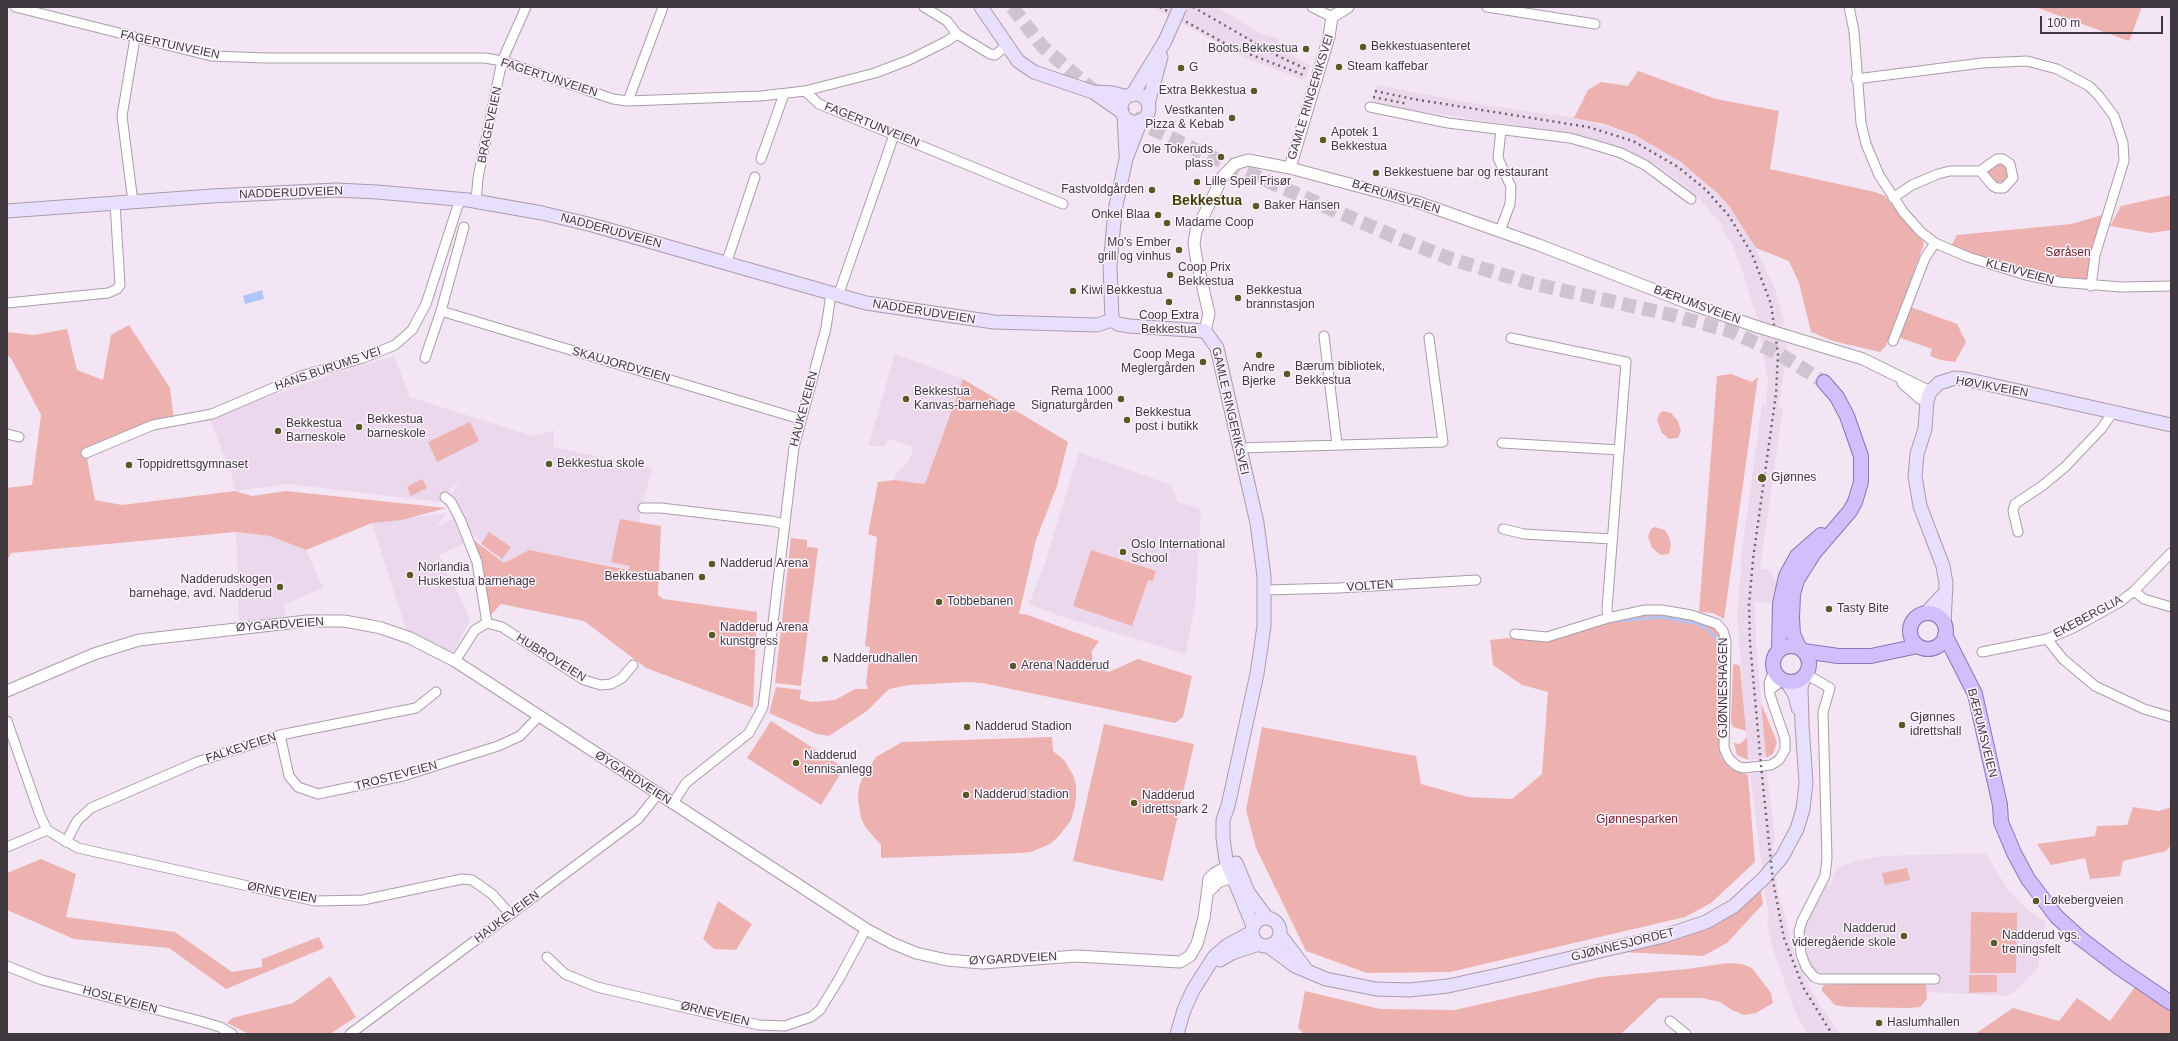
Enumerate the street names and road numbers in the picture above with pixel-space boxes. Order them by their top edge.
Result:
street label: FAGERTUNVEIEN [119,27,221,63]
street label: GAMLE RINGERIKSVEI [1285,32,1337,162]
street label: FAGERTUNVEIEN [499,56,599,100]
street label: BRAGEVEIEN [475,85,505,165]
street label: FAGERTUNVEIEN [822,99,922,151]
street label: BÆRUMSVEIEN [1350,177,1442,217]
street label: NADDERUDVEIEN [239,184,343,202]
street label: NADDERUDVEIEN [559,211,663,251]
street label: KLEIVVEIEN [1984,256,2056,288]
street label: BÆRUMSVEIEN [1652,283,1742,327]
street label: NADDERUDVEIEN [872,297,976,327]
street label: HANS BURUMS VEI [273,344,383,394]
street label: SKAUJORDVEIEN [570,344,672,386]
street label: GAMLE RINGERIKSVEI [1208,346,1252,476]
street label: HAUKEVEIEN [787,370,821,448]
street label: HØVIKVEIEN [1955,374,2029,400]
street label: VOLTEN [1346,577,1394,595]
street label: EKEBERGLIA [2051,593,2125,641]
street label: ØYGARDVEIEN [236,615,324,635]
street label: HUBROVEIEN [514,631,588,685]
street label: GJØNNESHAGEN [1717,638,1731,738]
street label: BÆRUMSVEIEN [1964,687,2000,779]
street label: FALKEVEIEN [204,730,278,766]
street label: ØYGARDVEIEN [592,748,674,808]
street label: TROSTEVEIEN [353,758,439,794]
street label: ØRNEVEIEN [246,879,318,907]
street label: HAUKEVEIEN [472,888,542,946]
street label: GJØNNESJORDET [1570,925,1676,965]
street label: ØYGARDVEIEN [969,950,1057,968]
street label: HOSLEVEIEN [81,983,159,1017]
street label: ØRNEVEIEN [679,998,751,1030]

